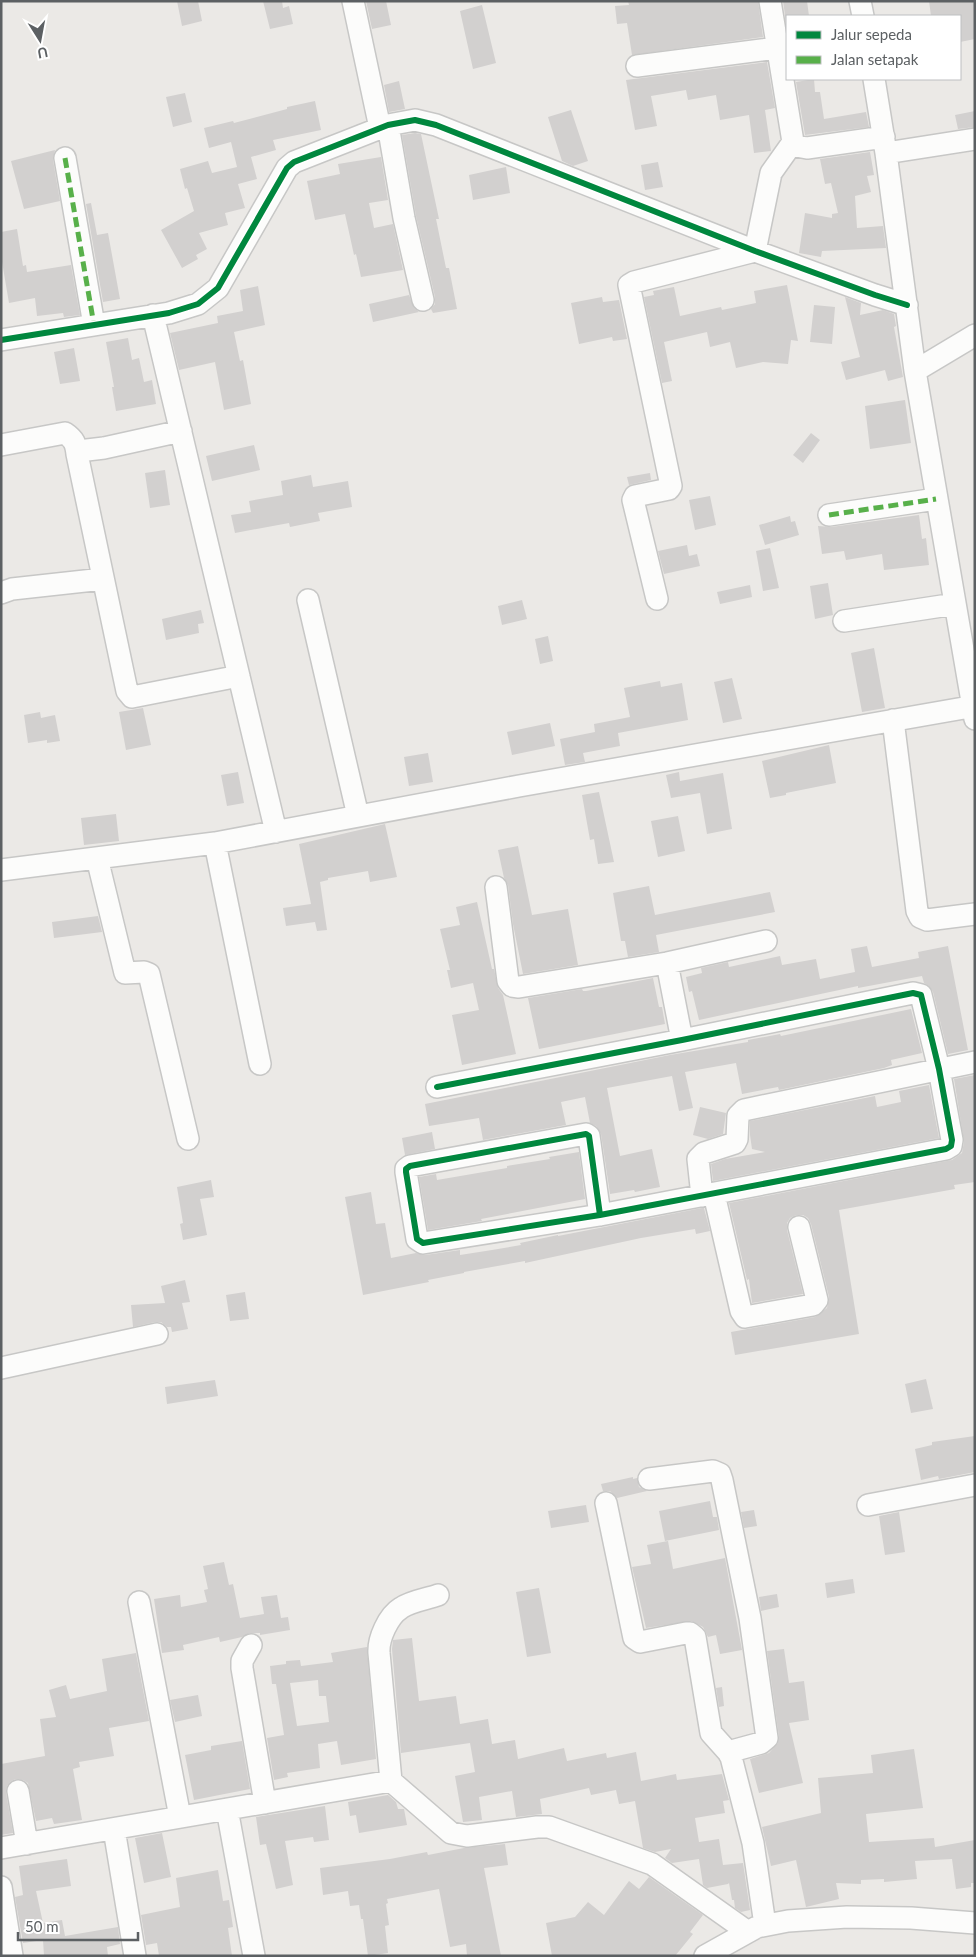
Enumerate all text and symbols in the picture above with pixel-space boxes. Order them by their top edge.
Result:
north arrow [15,15,65,65]
legend [786,15,961,80]
text: Jalur sepeda [831,25,912,43]
text: U [36,44,49,63]
text: Jalan setapak [831,50,919,68]
scale bar [18,1910,138,1942]
text: 50 m [25,1917,59,1935]

